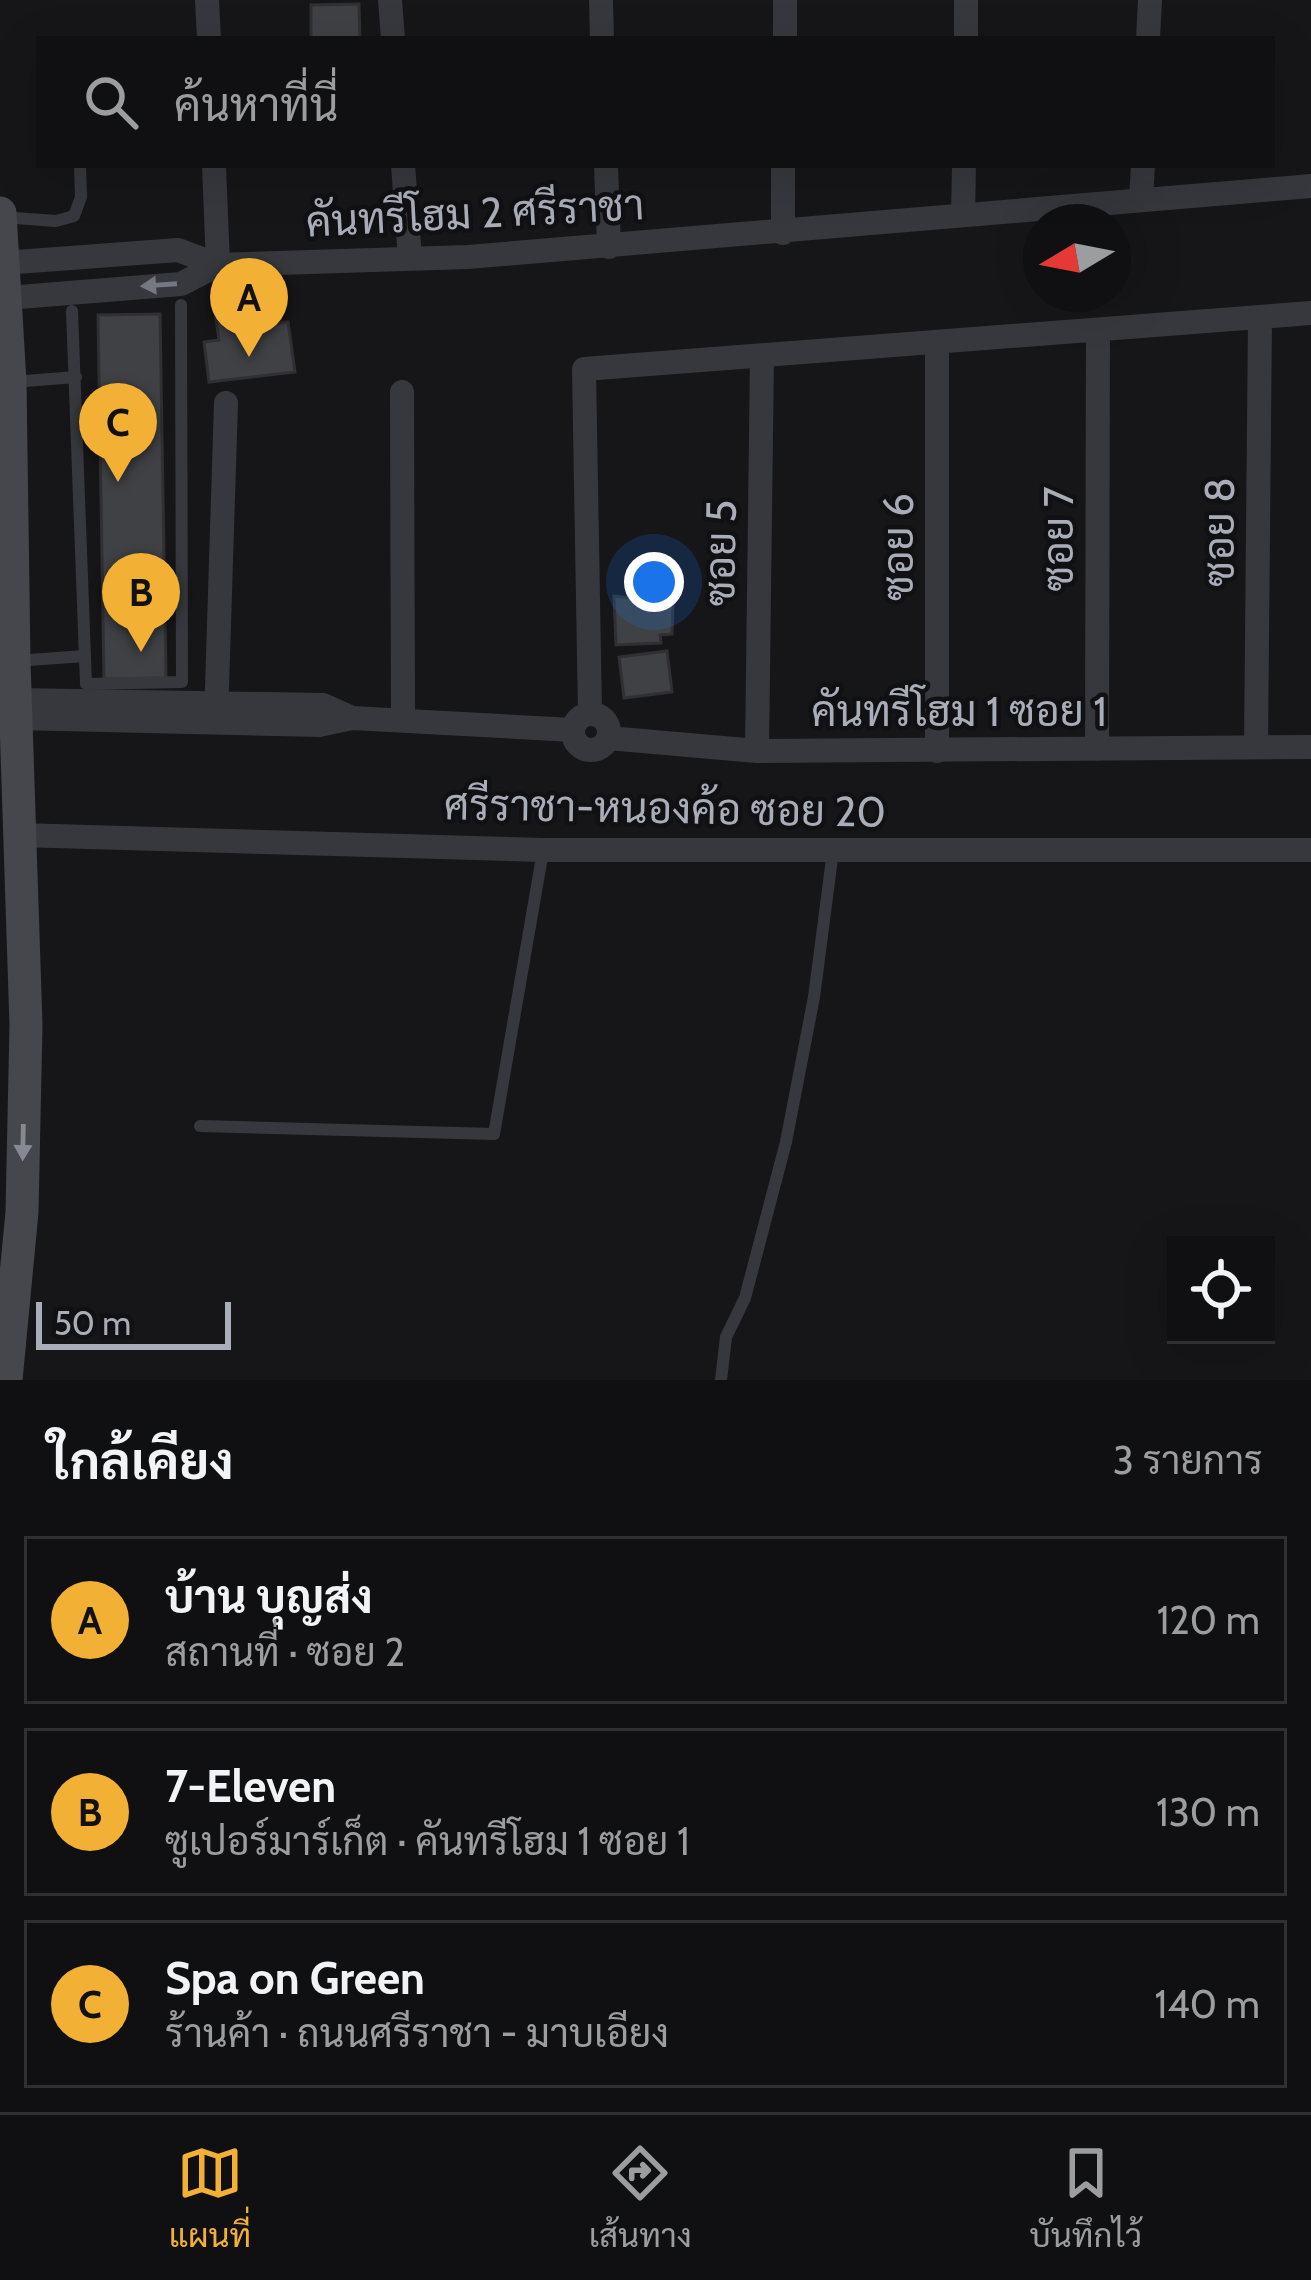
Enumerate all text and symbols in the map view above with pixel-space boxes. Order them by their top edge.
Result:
search box [36,36,1275,168]
icon: search [78,69,144,135]
text: ค้นหาที่นี่ [174,78,338,132]
street label: คันทรีโฮม 2 ศรีราชา [305,177,645,248]
north arrow [1023,204,1131,312]
pin: A [210,258,288,357]
one-way arrow [140,276,177,295]
pin: C [79,383,157,482]
street label: ซอย 8 [1193,477,1245,587]
street label: ซอย 7 [1032,486,1084,592]
street label: ซอย 6 [872,493,924,601]
street label: ซอย 5 [693,499,747,607]
your location [624,552,684,612]
pin: B [102,553,180,652]
street label: คันทรีโฮม 1 ซอย 1 [811,684,1107,737]
street label: ศรีราชา-หนองค้อ ซอย 20 [444,778,886,838]
one-way arrow [14,1124,33,1162]
map controls [1167,1236,1275,1344]
button: locate [1167,1236,1275,1344]
scale bar [36,1296,231,1349]
text: 50 m [54,1303,131,1343]
text: ใกล้เคียง [48,1430,234,1492]
text: 3 รายการ [1113,1436,1263,1484]
text: บ้าน บุญส่ง [165,1570,373,1624]
text: A [78,1596,102,1644]
text: 120 m [1157,1596,1260,1644]
text: สถานที่ · ซอย 2 [165,1628,405,1676]
text: 7-Eleven [165,1759,336,1813]
text: B [78,1788,102,1836]
text: 130 m [1156,1788,1260,1836]
text: ซูเปอร์มาร์เก็ต · คันทรีโฮม 1 ซอย 1 [165,1817,690,1865]
text: Spa on Green [165,1951,425,2005]
text: C [78,1980,102,2028]
text: 140 m [1155,1980,1260,2028]
text: ร้านค้า · ถนนศรีราชา - มาบเอียง [165,2009,669,2057]
tab: แผนที่ [169,2140,251,2255]
tab: เส้นทาง [589,2140,692,2255]
tab: บันทึกไว้ [1029,2140,1142,2255]

